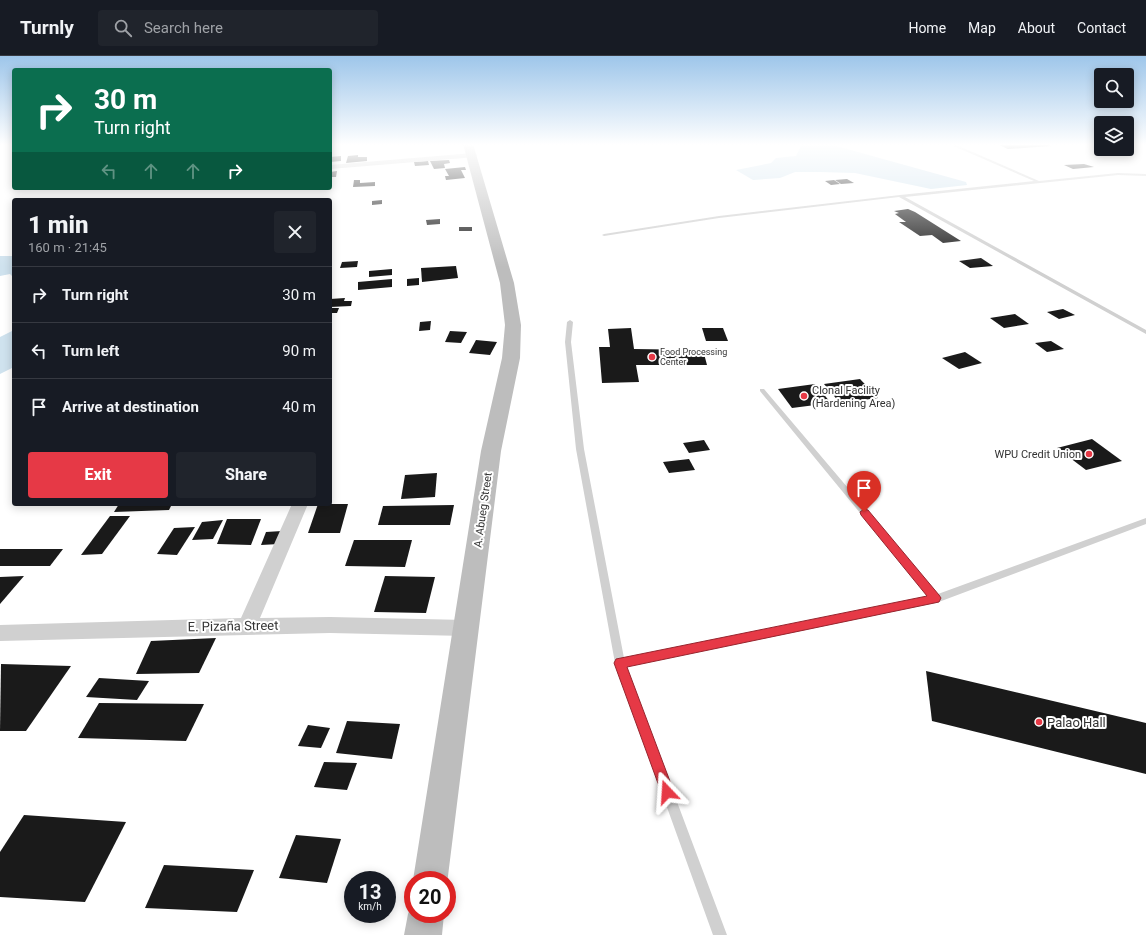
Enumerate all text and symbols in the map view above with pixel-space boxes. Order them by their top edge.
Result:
search box [98,10,378,46]
text: Turnly [20,16,74,39]
icon: search [112,17,134,39]
text: Search here [144,19,223,37]
text: Home [908,20,946,36]
text: Map [968,20,996,36]
text: About [1018,20,1055,36]
text: Contact [1077,20,1126,36]
map controls [1094,68,1134,156]
button: search [1094,68,1134,108]
text: 30 m [94,83,157,116]
icon: right [28,84,80,136]
button: layers [1094,116,1134,156]
text: Turn right [94,117,171,138]
icon: left [98,160,120,182]
icon: ahead [140,160,162,182]
icon: ahead [182,160,204,182]
icon: right [224,160,246,182]
text: 1 min [28,211,89,239]
button: close [274,211,316,253]
text: 160 m · 21:45 [28,240,107,255]
icon: right [28,284,50,306]
text: Turn right [62,286,128,304]
text: 30 m [282,286,316,304]
icon: left [28,340,50,362]
text: Turn left [62,342,119,360]
text: 90 m [282,342,316,360]
place label: Food Processing Center [660,347,727,367]
marker: Food Processing Center [647,352,657,362]
place label: Clonal Facility (Hardening Area) [812,384,896,410]
marker: Clonal Facility (Hardening Area) [799,391,809,401]
icon: arrive [28,396,50,418]
text: Arrive at destination [62,398,199,416]
text: 40 m [282,398,316,416]
place label: WPU Credit Union [994,448,1081,461]
marker: WPU Credit Union [1084,449,1094,459]
button: Exit [28,452,168,498]
button: Share [176,452,316,498]
street label: A. Abueg Street [471,471,495,549]
pin [847,471,881,512]
icon: arrive [853,477,875,499]
street label: E. Pizaña Street [188,618,278,634]
place label: Palao Hall [1047,715,1106,730]
marker: Palao Hall [1034,717,1044,727]
position arrow [646,771,688,813]
speed limit sign: 20 [404,871,456,923]
text: 13 [359,880,381,904]
text: km/h [358,901,382,912]

